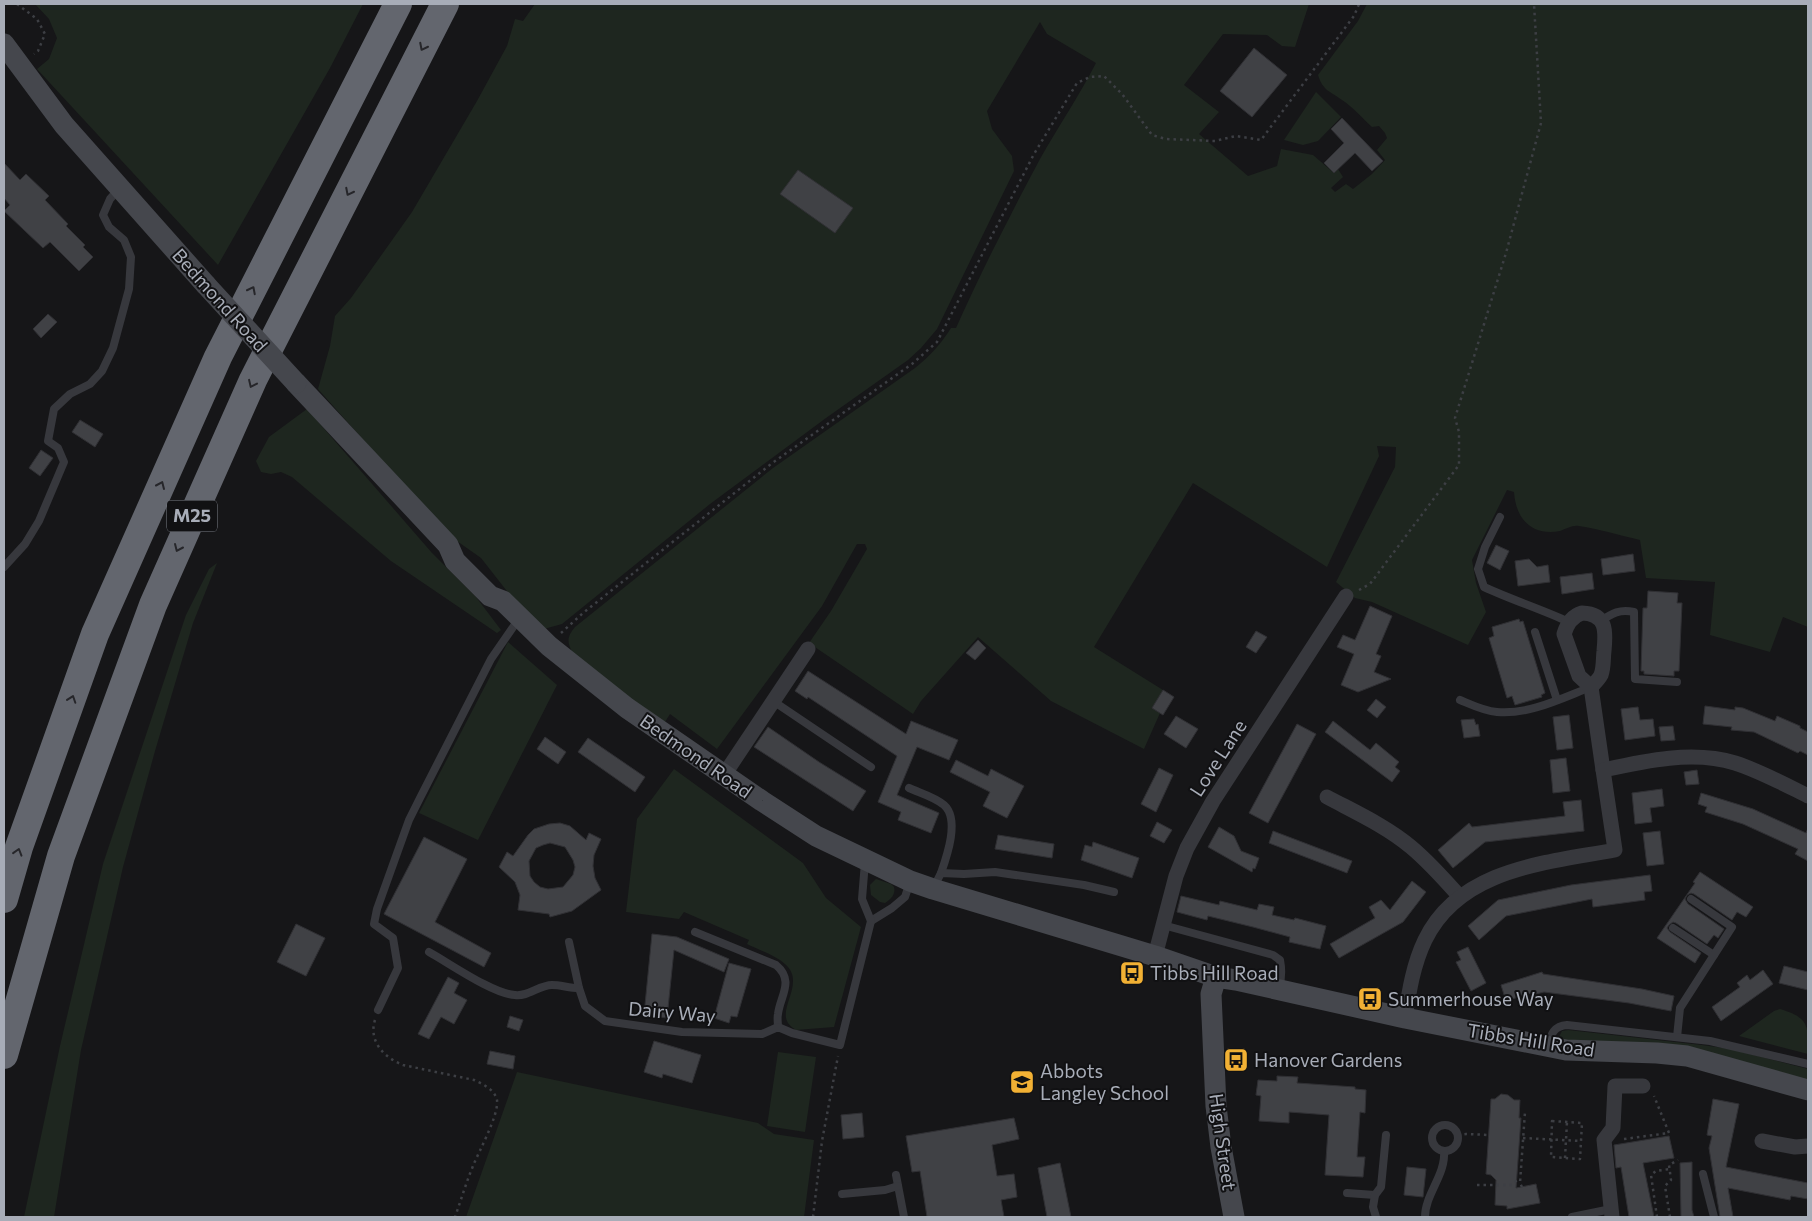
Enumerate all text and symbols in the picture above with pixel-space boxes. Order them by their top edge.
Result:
one-way arrow [419,42,429,51]
one-way arrow [345,187,355,196]
street label: Bedmond Road [168,243,273,356]
one-way arrow [246,286,256,295]
one-way arrow [248,379,258,388]
one-way arrow [154,481,165,490]
road number: M25 [167,501,217,532]
one-way arrow [174,543,185,552]
one-way arrow [66,695,76,704]
street label: Bedmond Road [636,709,757,803]
street label: Love Lane [1184,715,1251,800]
one-way arrow [12,849,22,857]
bus stop icon: Tibbs Hill Road [1119,960,1145,986]
place label: Tibbs Hill Road [1150,961,1278,984]
bus stop icon: Summerhouse Way [1357,986,1383,1012]
place label: Summerhouse Way [1388,987,1554,1010]
street label: Dairy Way [627,996,717,1027]
street label: Tibbs Hill Road [1466,1018,1596,1061]
bus stop icon: Hanover Gardens [1223,1047,1249,1073]
place label: Hanover Gardens [1254,1048,1402,1071]
place label: Abbots Langley School [1040,1059,1169,1104]
school or university icon: Abbots Langley School [1009,1069,1035,1095]
street label: High Street [1205,1092,1242,1192]

